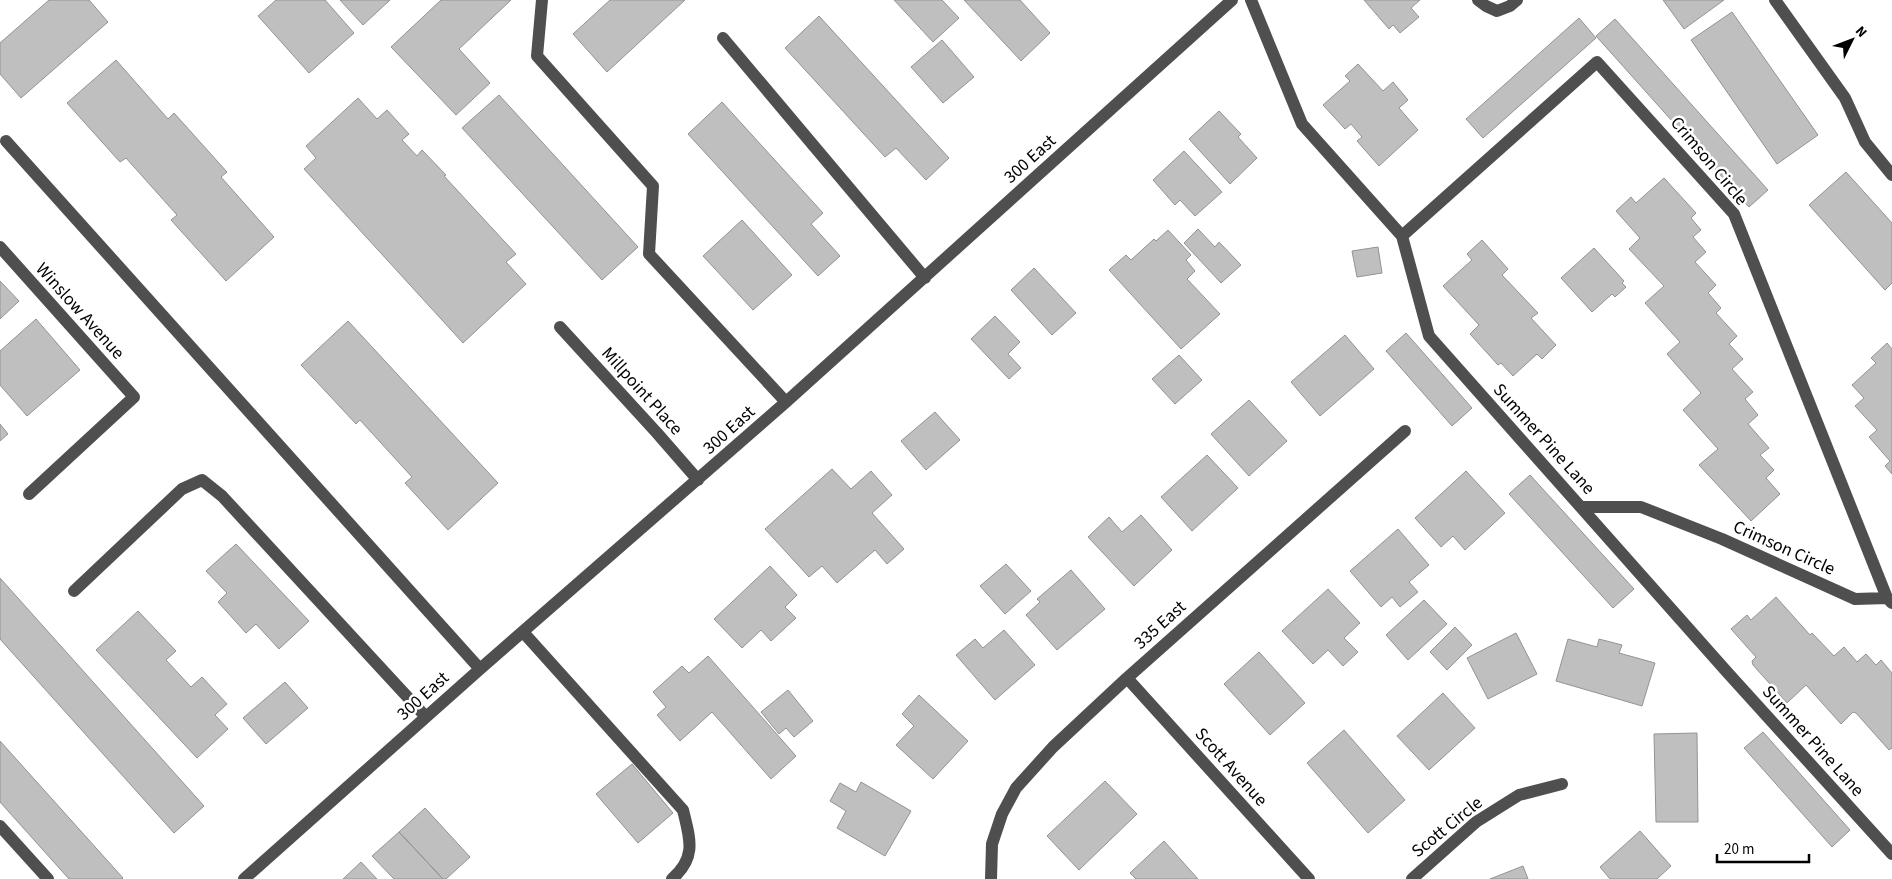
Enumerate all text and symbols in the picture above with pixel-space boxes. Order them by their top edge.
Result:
north arrow [1827,15,1877,65]
text: N [1850,22,1871,42]
street label: Crimson Circle [1664,111,1754,211]
street label: 300 East [998,129,1062,189]
street label: Winslow Avenue [30,257,130,365]
street label: Millpoint Place [596,341,688,441]
street label: Summer Pine Lane [1487,378,1601,500]
street label: 300 East [697,400,761,460]
street label: Crimson Circle [1729,514,1839,582]
street label: 335 East [1128,595,1192,655]
street label: 300 East [391,666,455,726]
street label: Summer Pine Lane [1756,680,1870,802]
street label: Scott Avenue [1189,722,1273,812]
street label: Scott Circle [1406,791,1488,863]
scale bar [1717,832,1810,864]
text: 20 m [1724,839,1754,860]

